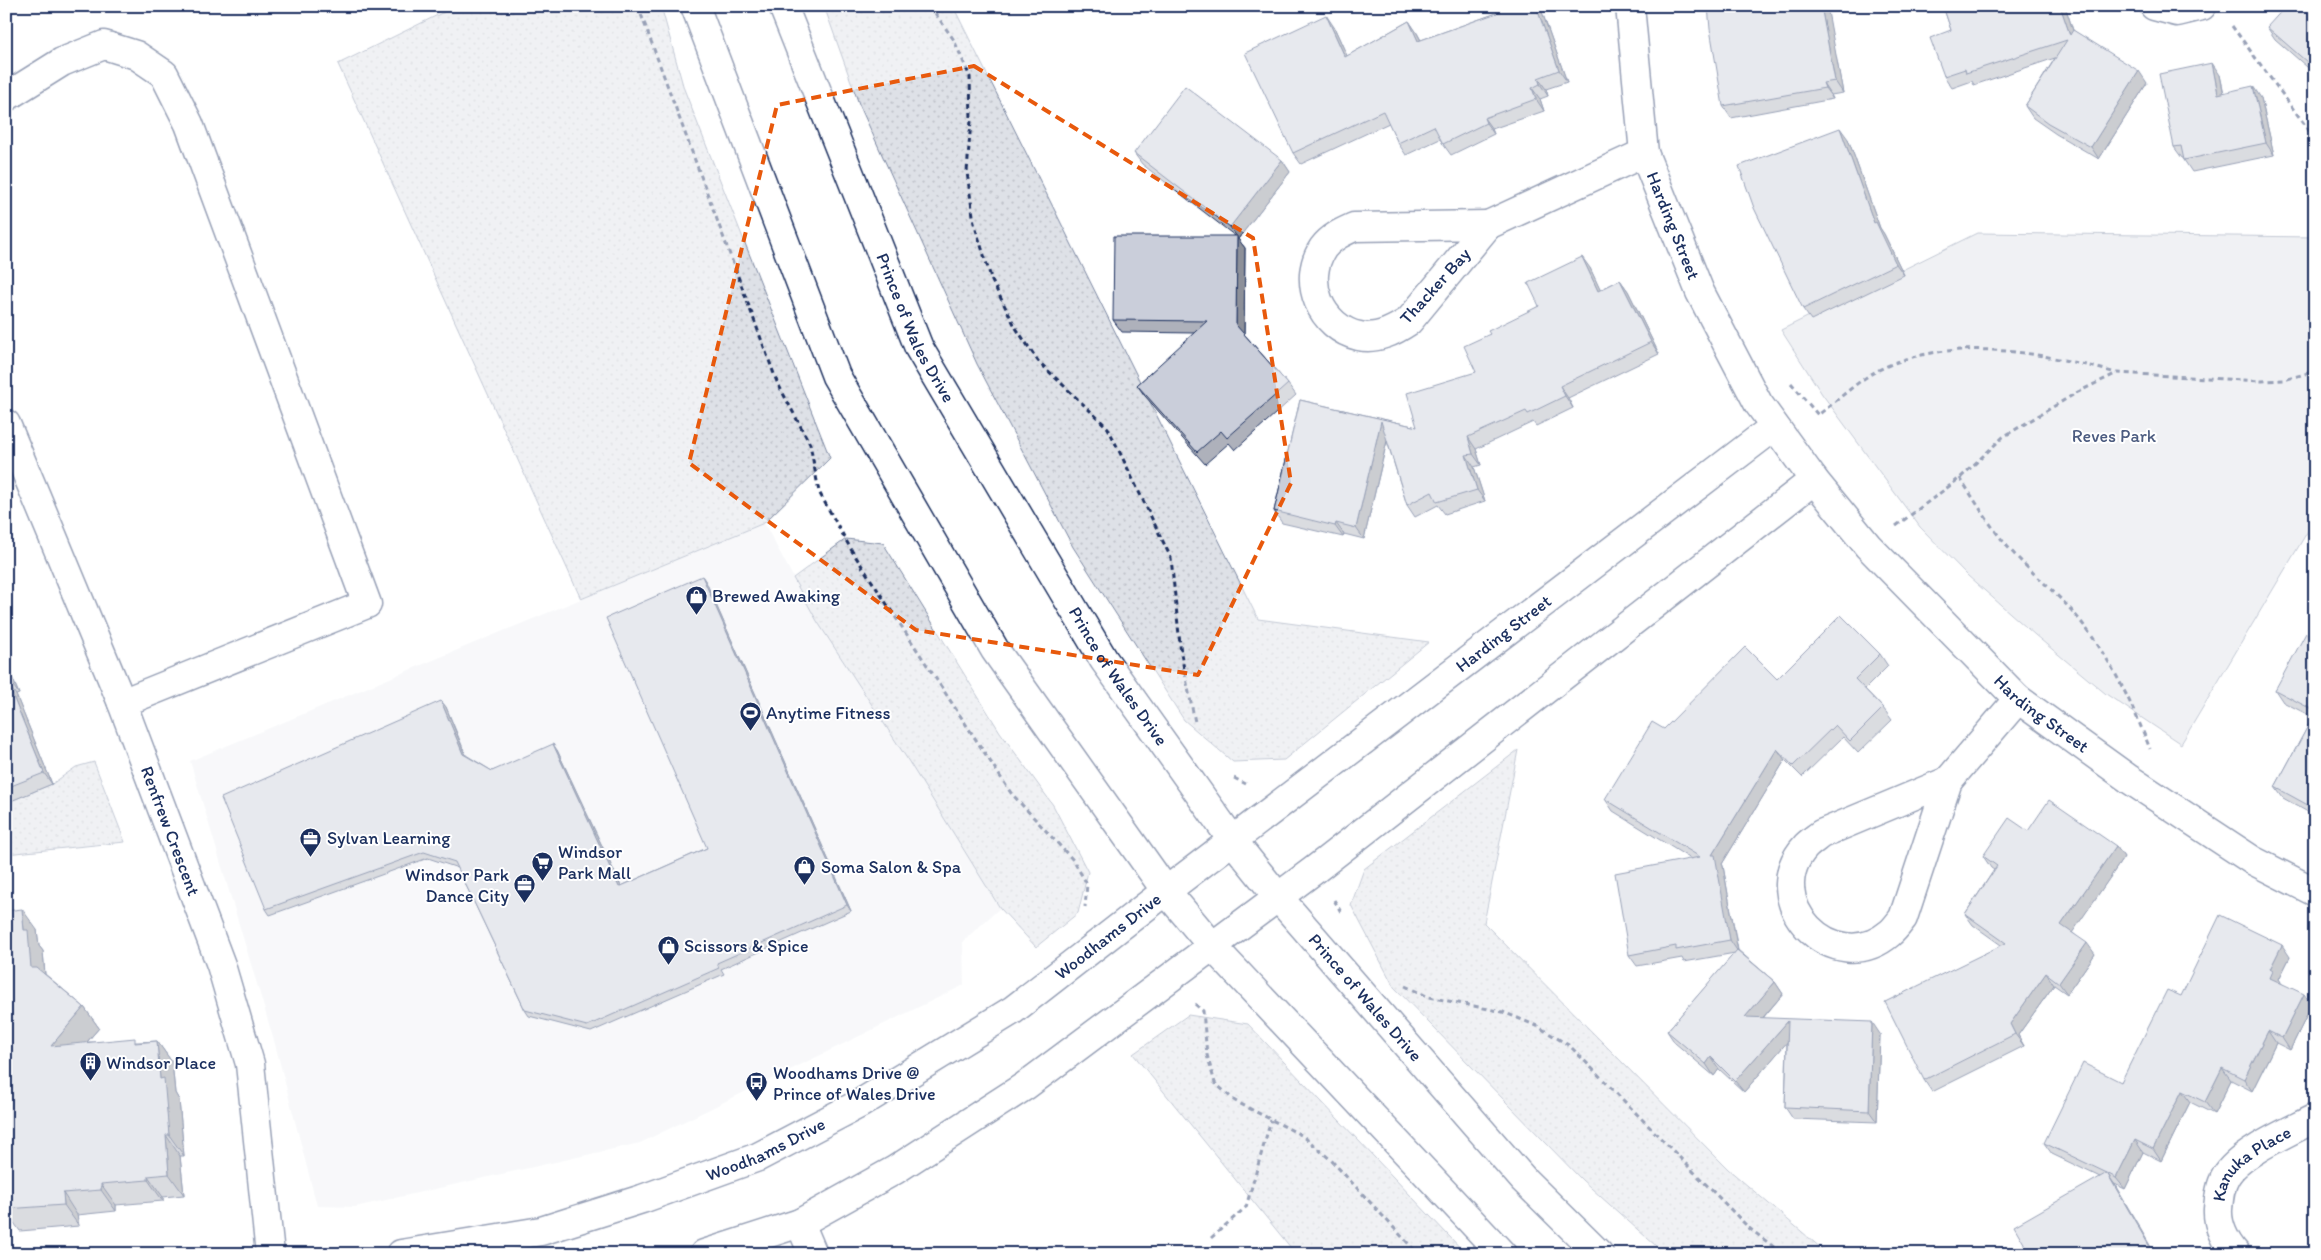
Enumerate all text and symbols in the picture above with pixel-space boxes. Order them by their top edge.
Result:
street label: Harding Street [1642,168,1705,283]
street label: Thacker Bay [1395,243,1476,329]
street label: Prince of Wales Drive [871,250,960,406]
park label: Reves Park [2072,425,2157,447]
shop icon: Brewed Awaking [684,584,708,615]
place label: Brewed Awaking [712,585,841,607]
street label: Harding Street [1451,590,1556,677]
street label: Prince of Wales Drive [1064,603,1173,750]
street label: Harding Street [1989,670,2093,758]
sports icon: Anytime Fitness [738,701,762,732]
place label: Anytime Fitness [766,702,891,724]
street label: Renfrew Crescent [136,763,205,899]
office icon: Sylvan Learning [299,826,323,857]
place label: Sylvan Learning [327,827,451,849]
place label: Windsor Park Mall [558,841,631,884]
supermarket icon: Windsor Park Mall [530,850,554,881]
shop icon: Soma Salon & Spa [793,855,817,886]
place label: Soma Salon & Spa [821,856,962,878]
place label: Windsor Park Dance City [405,864,510,907]
office icon: Windsor Park Dance City [513,873,537,904]
street label: Woodhams Drive [1050,888,1166,984]
street label: Prince of Wales Drive [1304,929,1427,1066]
shop icon: Scissors & Spice [656,934,680,965]
place label: Scissors & Spice [684,935,809,957]
building icon: Windsor Place [78,1051,102,1082]
place label: Windsor Place [106,1052,216,1074]
place label: Woodhams Drive @ Prince of Wales Drive [773,1062,936,1105]
bus stop icon: Woodhams Drive @ Prince of Wales Drive [745,1071,769,1102]
street label: Woodhams Drive [703,1113,829,1186]
street label: Kanuka Place [2208,1121,2295,1203]

